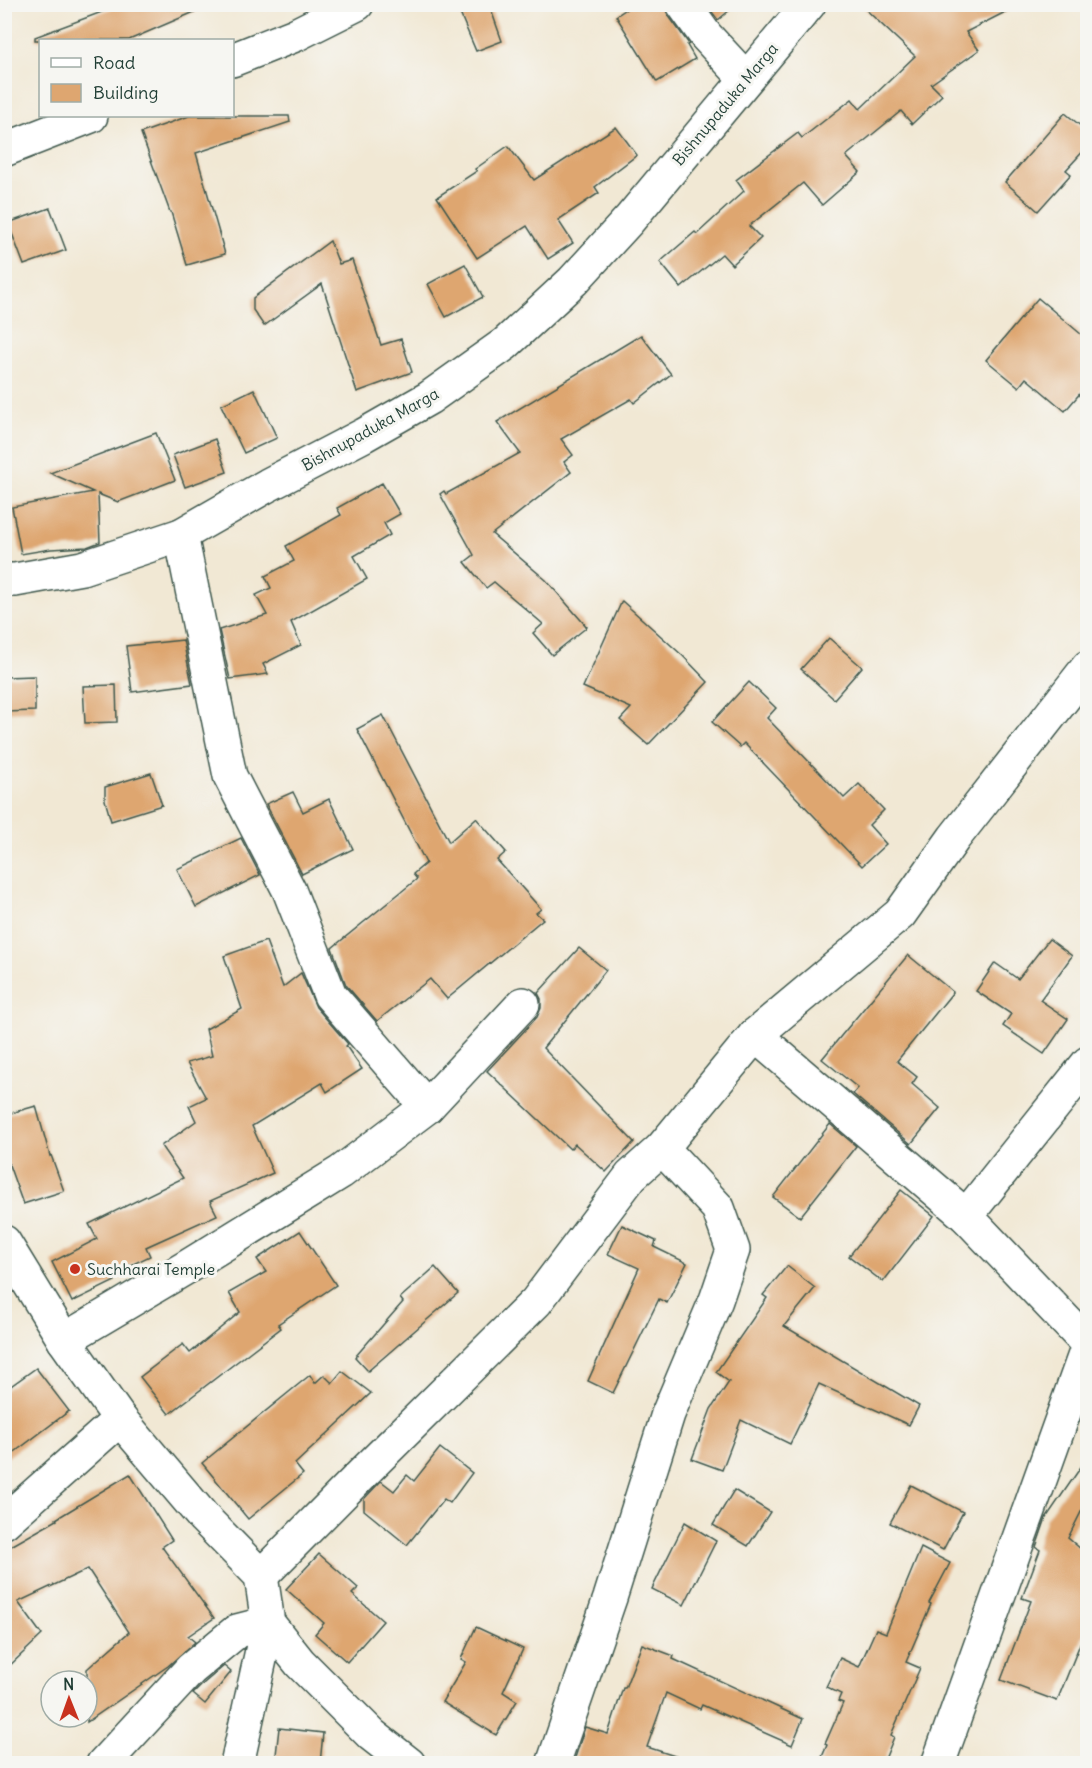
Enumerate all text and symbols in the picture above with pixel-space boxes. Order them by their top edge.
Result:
legend [39,39,234,117]
street label: Bishnupaduka Marga [668,39,782,169]
text: Road [93,51,136,74]
text: Building [93,81,158,104]
street label: Bishnupaduka Marga [298,383,442,475]
place label: Suchharai Temple [87,1259,215,1279]
marker: Suchharai Temple [68,1262,82,1276]
north arrow [39,1669,99,1729]
text: N [63,1674,74,1694]

